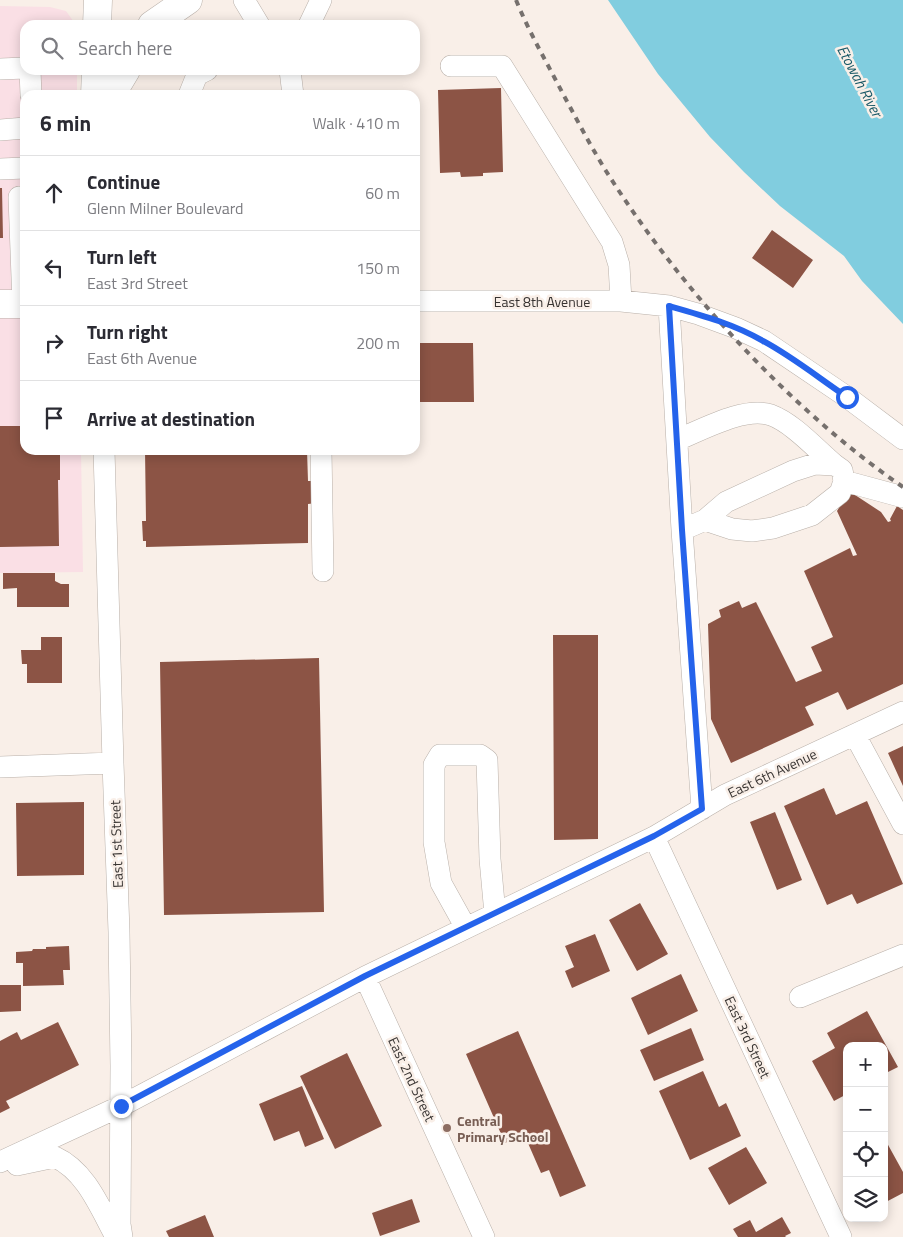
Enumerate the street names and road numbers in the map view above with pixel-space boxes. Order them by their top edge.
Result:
street label: East 8th Avenue [494,291,590,312]
street label: East 6th Avenue [724,743,820,803]
street label: East 1st Street [104,800,128,888]
street label: East 3rd Street [720,993,776,1082]
street label: East 2nd Street [383,1033,441,1125]

